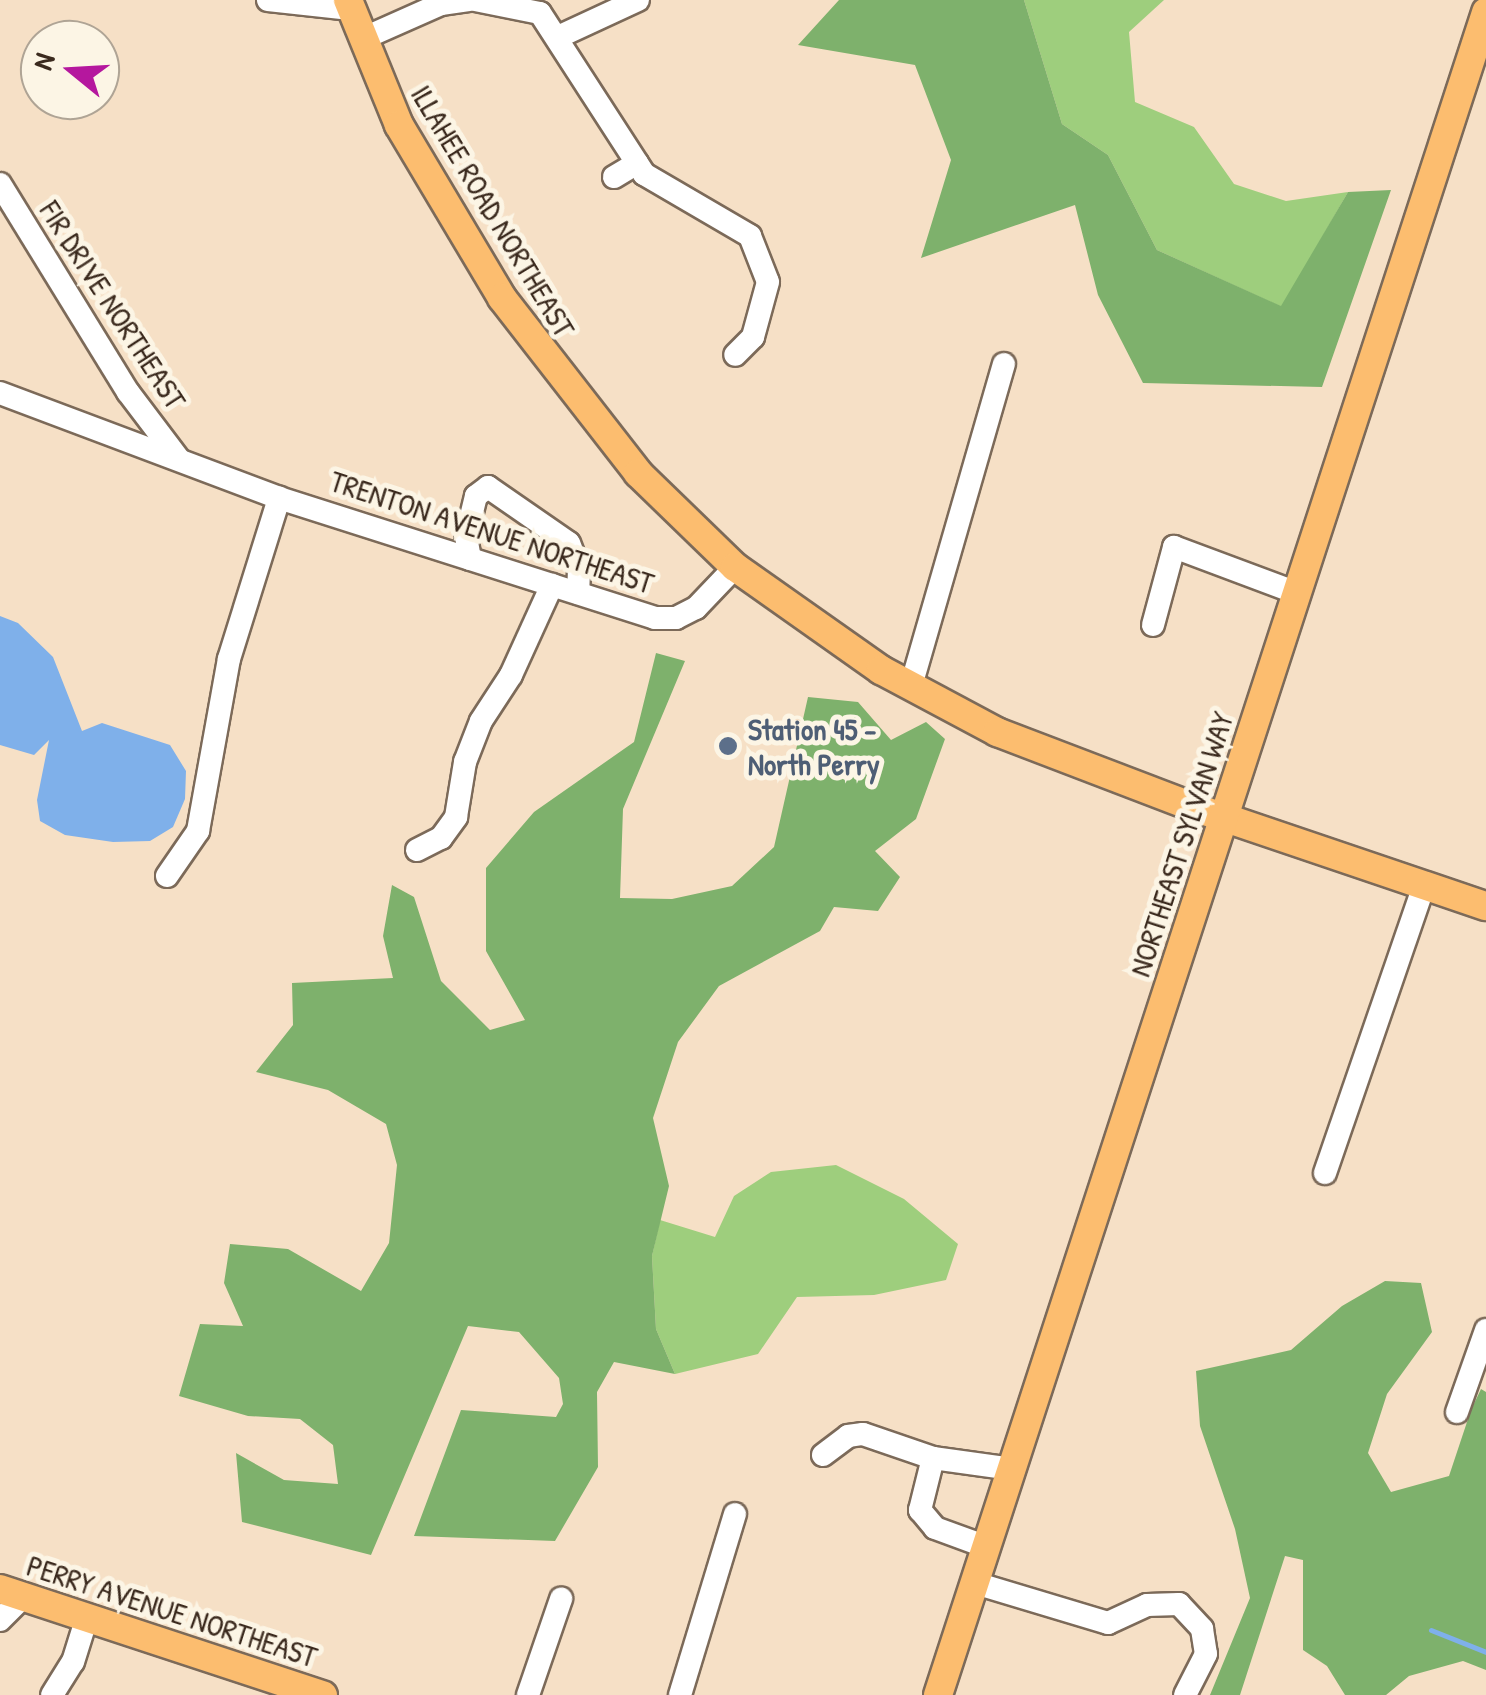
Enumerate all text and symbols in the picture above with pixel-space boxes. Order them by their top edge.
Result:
north arrow [20,20,120,120]
text: N [23,48,64,74]
street label: ILLAHEE ROAD NORTHEAST [404,78,582,344]
street label: FIR DRIVE NORTHEAST [32,194,194,416]
street label: TRENTON AVENUE NORTHEAST [326,463,658,601]
street label: NORTHEAST SYLVAN WAY [1121,707,1241,981]
place label: Station 45 - North Perry [748,711,880,782]
marker: Station 45 - North Perry [717,735,739,757]
street label: PERRY AVENUE NORTHEAST [23,1547,321,1675]

